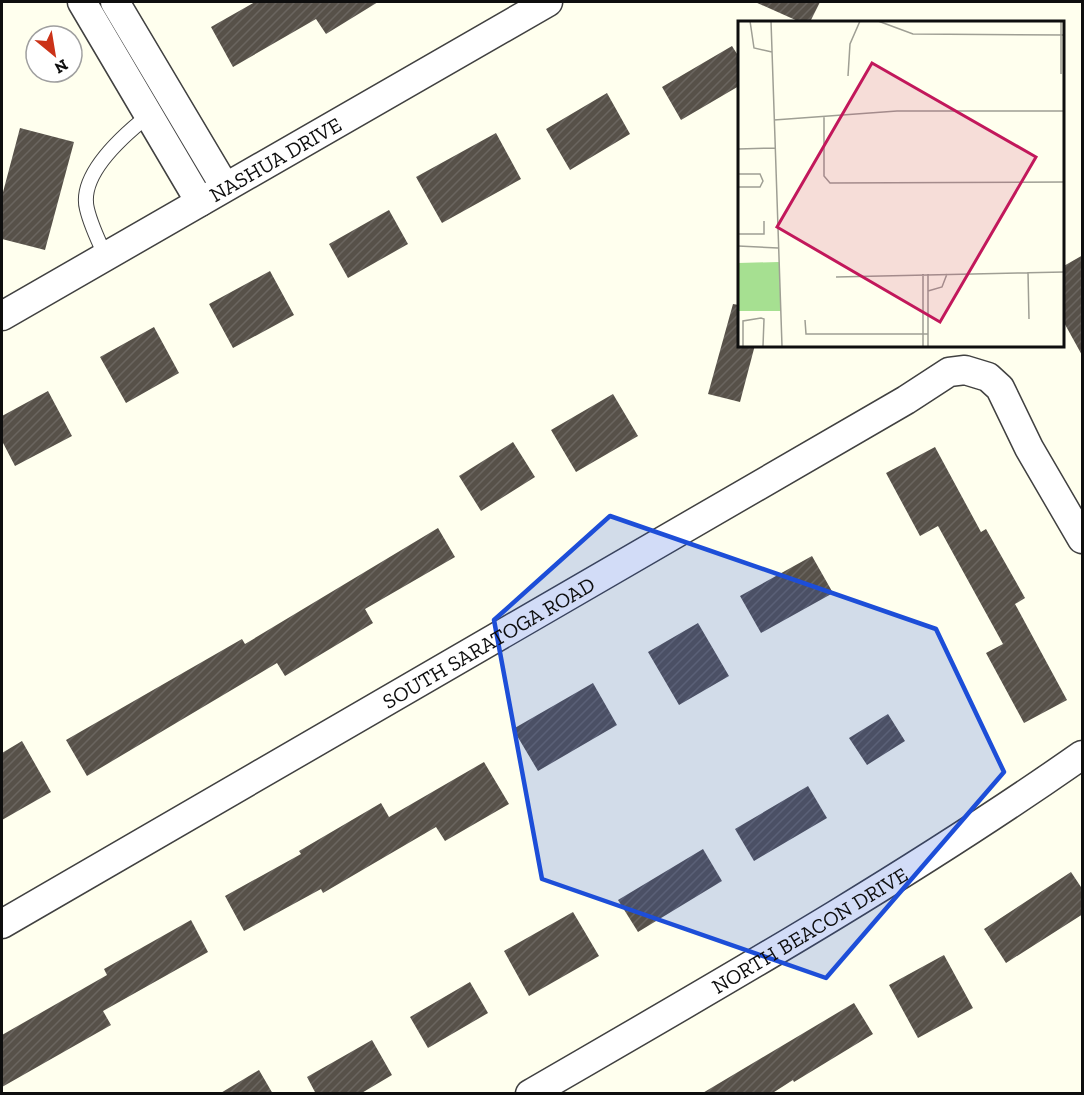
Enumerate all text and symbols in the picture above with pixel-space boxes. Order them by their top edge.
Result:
inset map [738,21,1063,346]
north arrow [24,24,84,84]
text: N [51,55,71,78]
street label: NASHUA DRIVE [205,111,345,207]
street label: SOUTH SARATOGA ROAD [378,571,599,713]
street label: NORTH BEACON DRIVE [707,861,912,998]

